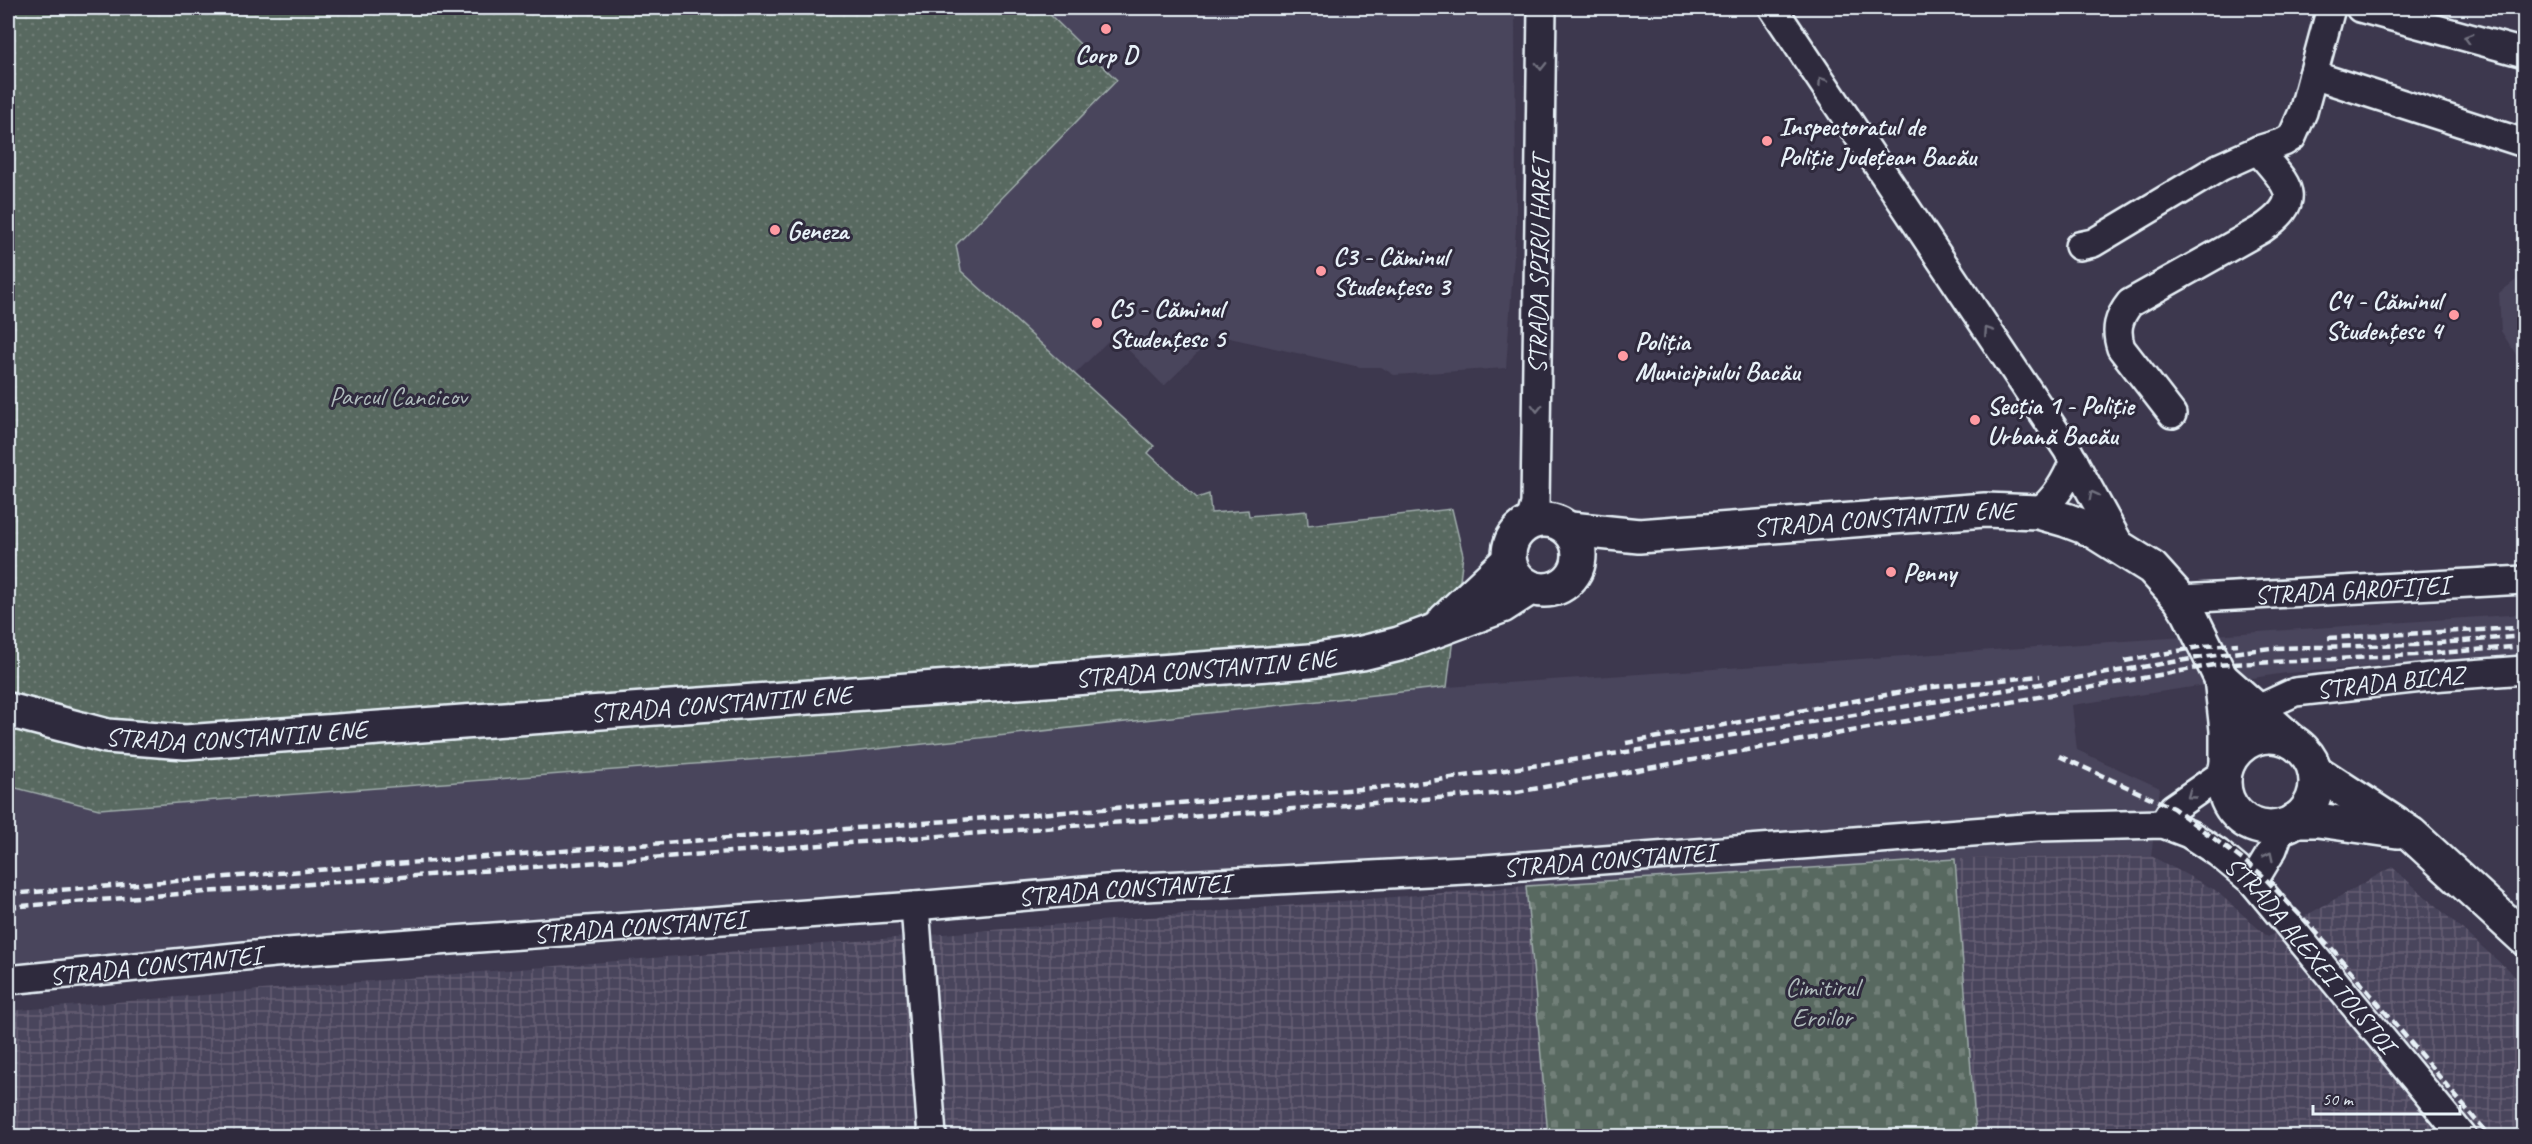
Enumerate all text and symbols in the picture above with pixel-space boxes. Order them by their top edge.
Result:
marker: Corp D [1099,22,1113,36]
one-way arrow [2463,32,2473,45]
place label: Corp D [1075,38,1140,71]
one-way arrow [1535,61,1547,70]
one-way arrow [1818,77,1829,88]
place label: Inspectoratul de Poliție Județean Bacău [1779,110,1979,173]
marker: Inspectoratul de Poliție Județean Bacău [1760,134,1774,148]
street label: STRADA SPIRU HARET [1520,150,1556,374]
place label: Geneza [787,214,850,247]
marker: Geneza [768,223,782,237]
place label: C3 - Căminul Studențesc 3 [1333,240,1453,303]
marker: C3 - Căminul Studențesc 3 [1314,264,1328,278]
place label: C4 - Căminul Studențesc 4 [2326,284,2447,347]
place label: C5 - Căminul Studențesc 5 [1109,292,1229,355]
marker: C4 - Căminul Studențesc 4 [2447,308,2461,322]
marker: C5 - Căminul Studențesc 5 [1090,316,1104,330]
place label: Poliția Municipiului Bacău [1635,325,1802,388]
one-way arrow [1984,327,1995,338]
marker: Poliția Municipiului Bacău [1616,349,1630,363]
park label: Parcul Cancicov [329,380,469,413]
place label: Secția 1 - Poliție Urbană Bacău [1987,389,2136,452]
one-way arrow [1530,403,1543,412]
marker: Secția 1 - Poliție Urbană Bacău [1968,413,1982,427]
one-way arrow [2089,491,2100,501]
street label: STRADA CONSTANTIN ENE [1752,493,2018,544]
place label: Penny [1903,556,1959,589]
marker: Penny [1884,565,1898,579]
street label: STRADA GAROFIȚEI [2254,567,2455,611]
street label: STRADA CONSTANTIN ENE [1074,640,1342,694]
street label: STRADA BICAZ [2315,658,2469,706]
street label: STRADA CONSTANTIN ENE [589,677,856,729]
street label: STRADA CONSTANTIN ENE [105,712,371,758]
one-way arrow [2186,787,2197,798]
street label: STRADA CONSTANȚEI [1502,835,1722,884]
street label: STRADA ALEXEI TOLSTOI [2218,849,2407,1064]
one-way arrow [2262,851,2273,862]
street label: STRADA CONSTANȚEI [1017,866,1237,913]
street label: STRADA CONSTANȚEI [532,902,752,950]
street label: STRADA CONSTANȚEI [48,937,268,992]
park label: Cimitirul Eroilor [1785,971,1863,1034]
scale bar [2313,1078,2460,1116]
text: 50 m [2322,1088,2355,1110]

